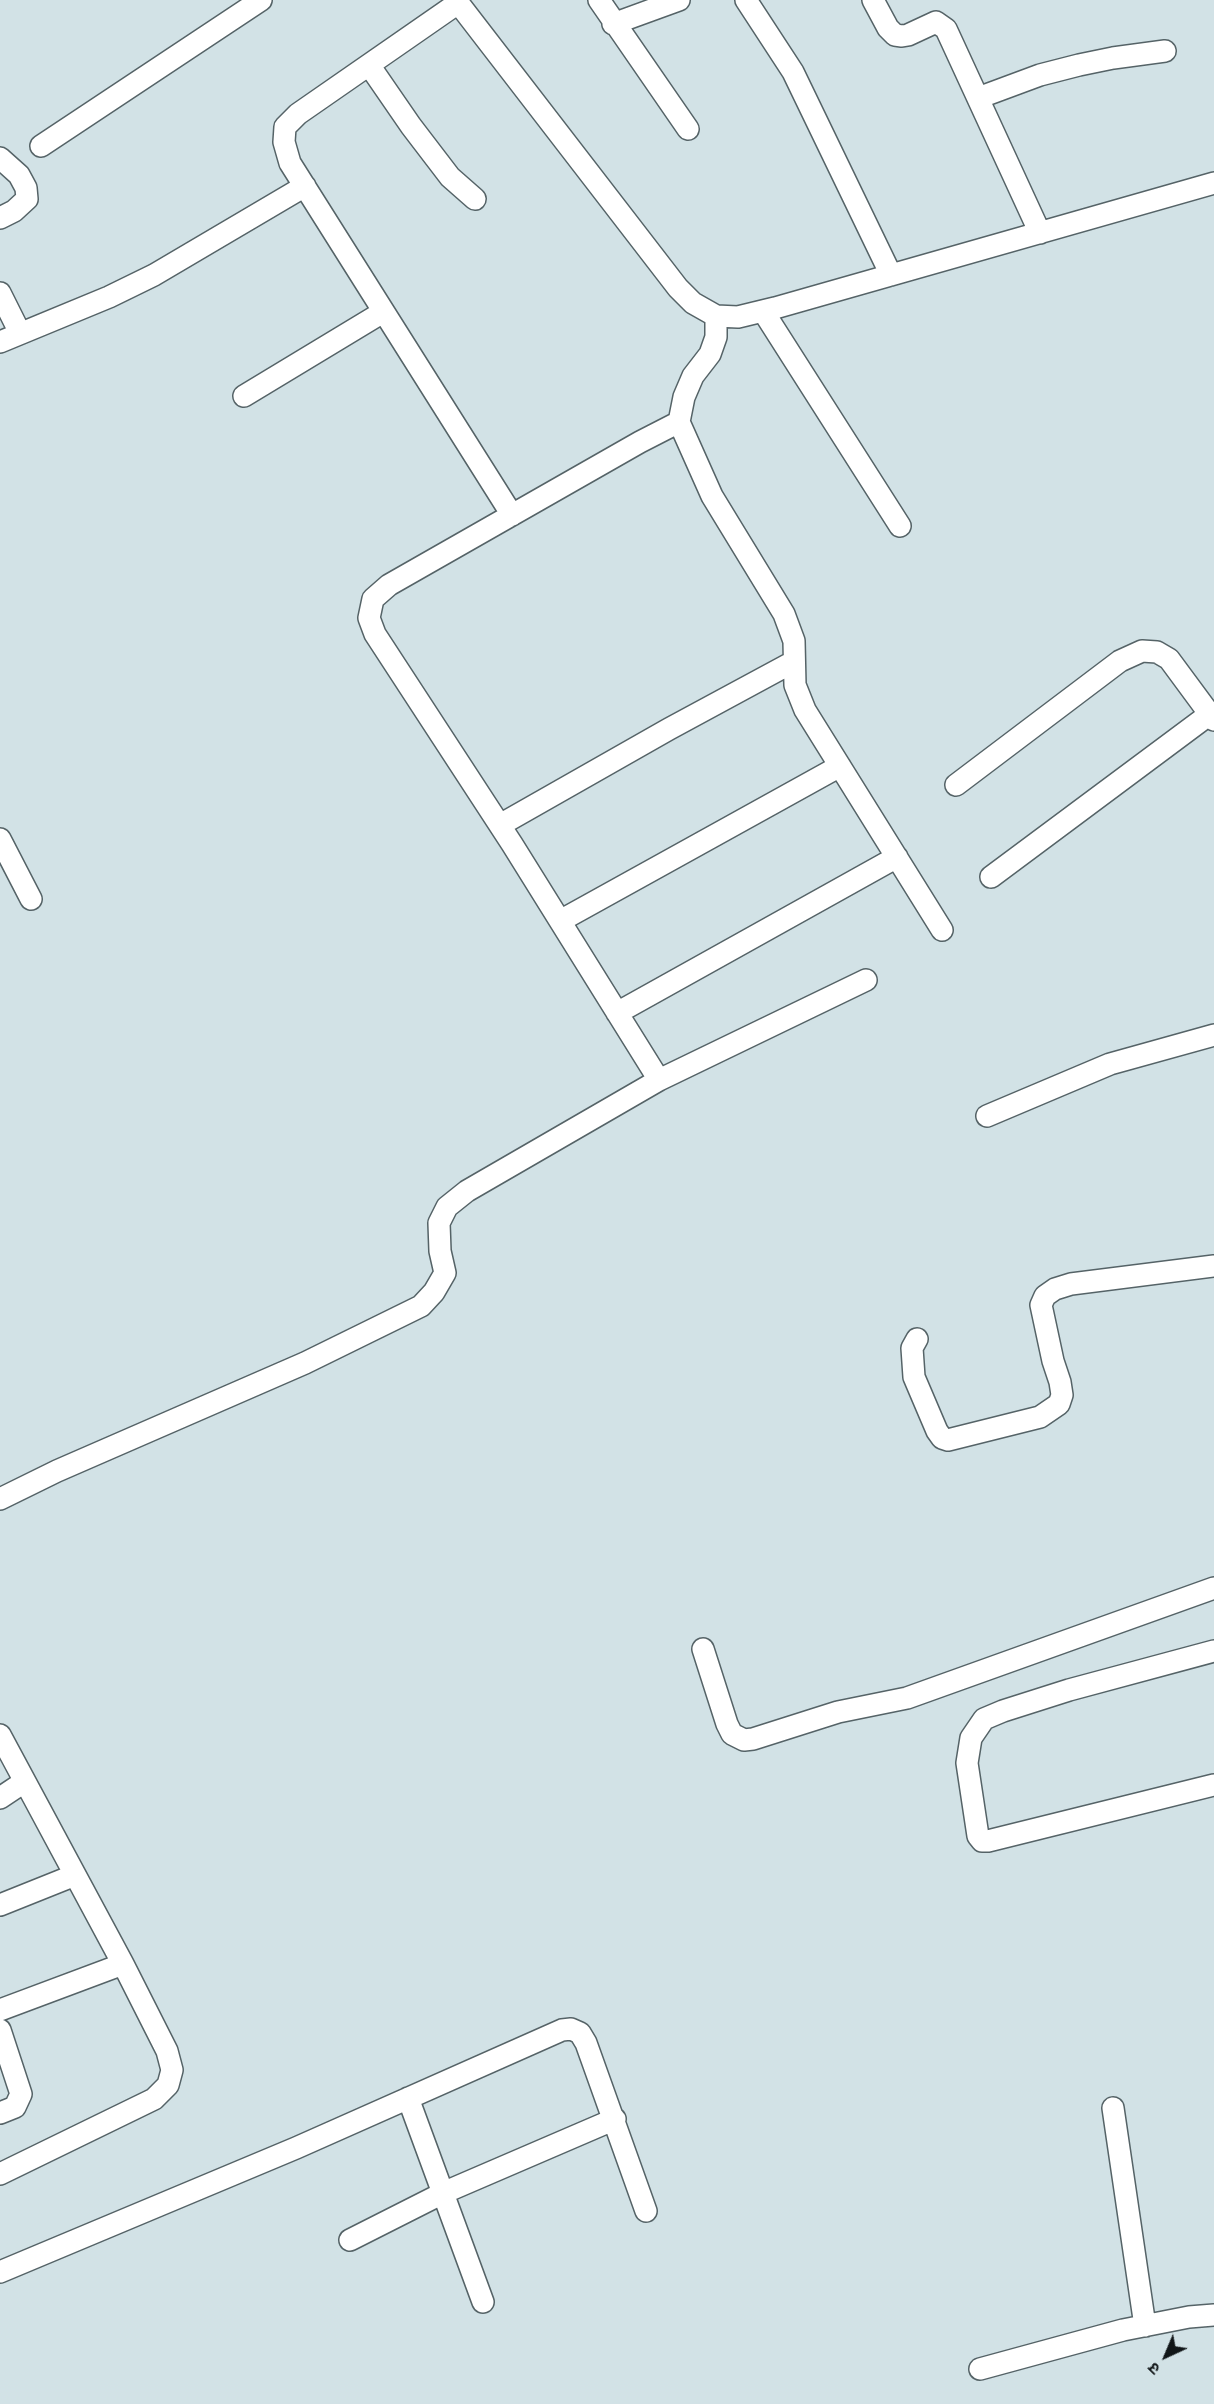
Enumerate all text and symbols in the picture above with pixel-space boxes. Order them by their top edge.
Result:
north arrow [1136,2326,1196,2386]
text: उ [1143,2358,1164,2379]

